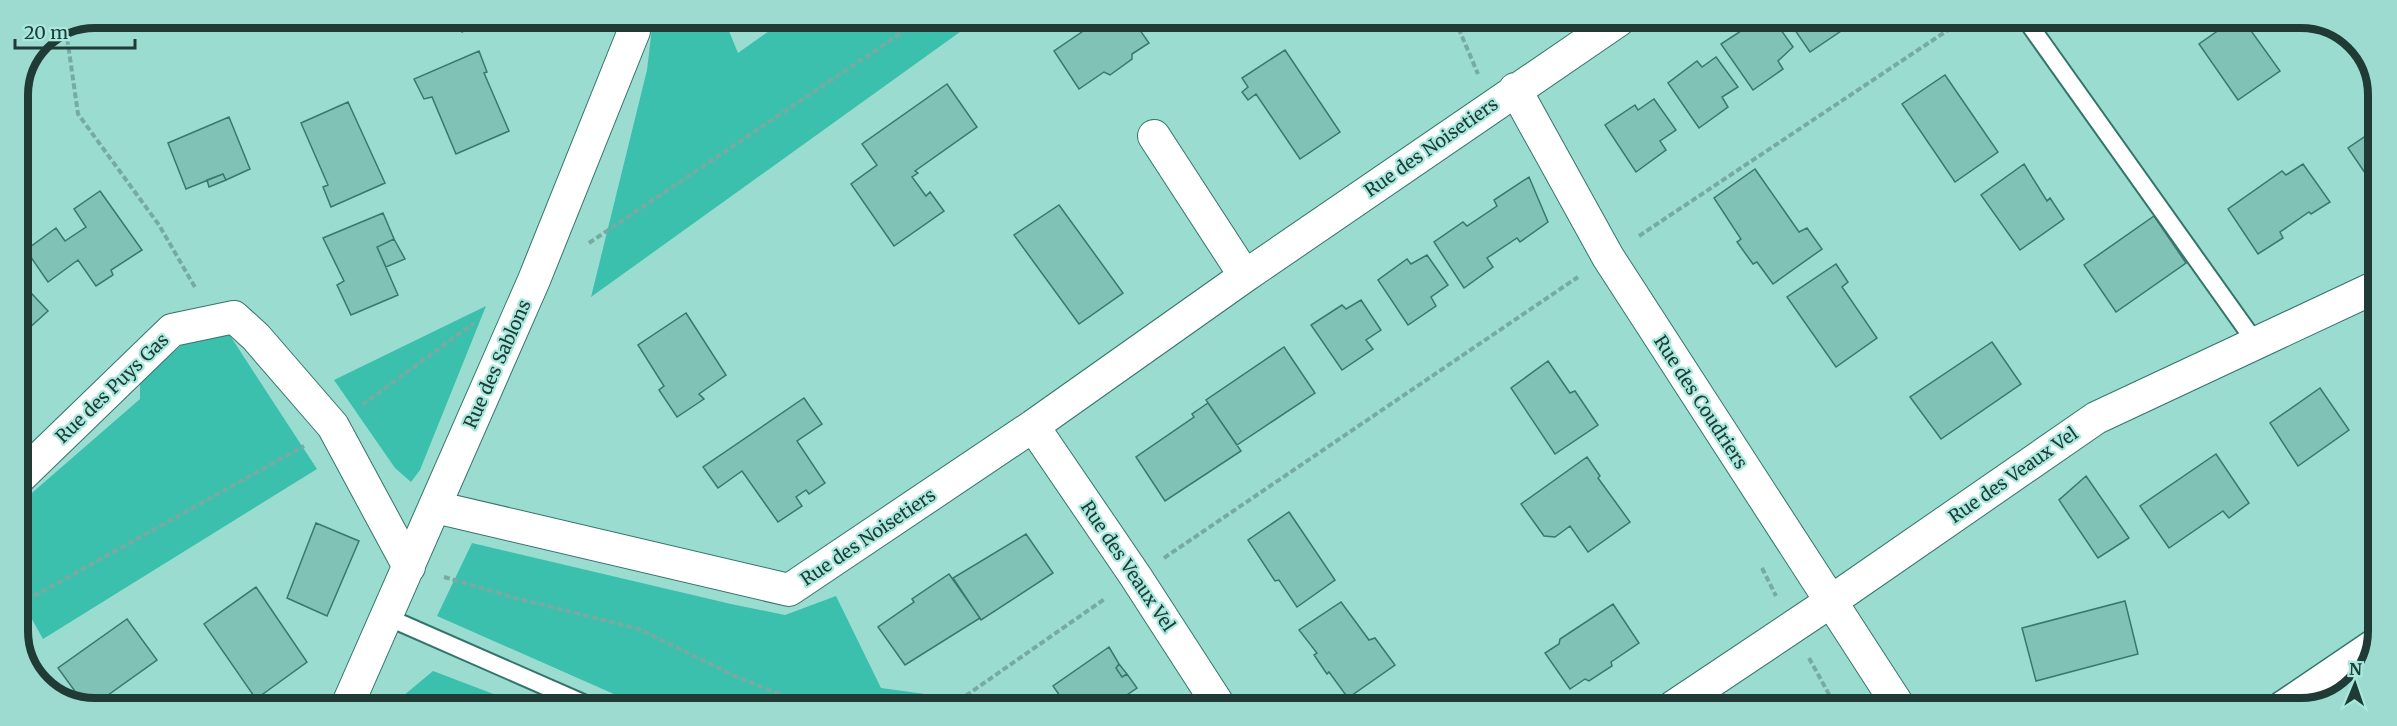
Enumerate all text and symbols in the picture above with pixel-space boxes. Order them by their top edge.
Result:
scale bar [15,12,135,50]
text: 20 m [24,21,68,44]
street label: Rue des Noisetiers [1360,92,1503,202]
street label: Rue des Sablons [458,296,536,432]
street label: Rue des Puys Gas [51,328,174,448]
street label: Rue des Coudriers [1649,331,1753,473]
street label: Rue des Veaux Vel [1944,422,2082,528]
street label: Rue des Noisetiers [796,483,940,591]
street label: Rue des Veaux Vel [1076,496,1180,636]
north arrow [2325,654,2385,714]
text: N [2349,659,2363,679]

